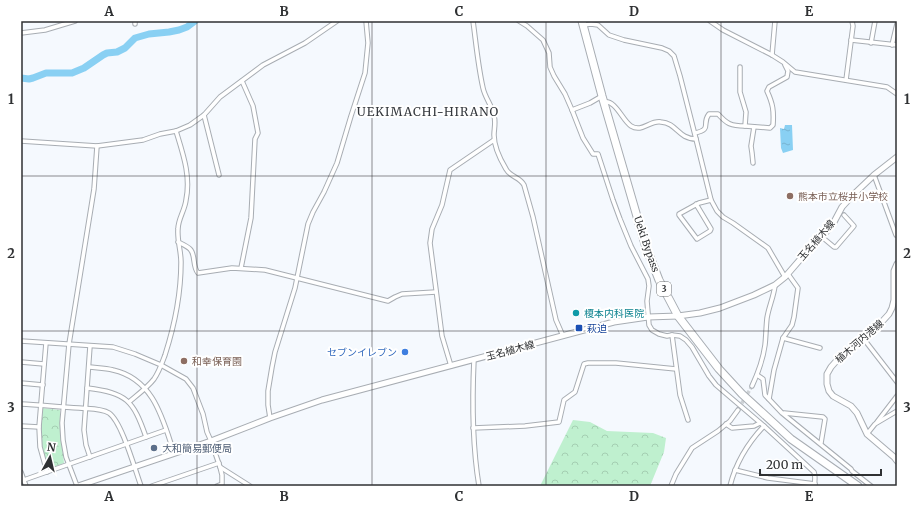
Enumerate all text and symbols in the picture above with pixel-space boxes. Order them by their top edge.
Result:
text: A [103,3,114,20]
text: B [279,3,289,20]
text: C [455,3,464,20]
text: D [629,3,639,20]
text: E [805,3,814,20]
text: 1 [8,91,14,108]
text: 1 [904,91,910,108]
district label: UEKIMACHI-HIRANO [357,104,499,119]
place label: 熊本市立桜井小学校 [798,190,888,203]
marker: 熊本市立桜井小学校 [785,191,795,201]
street label: Ueki Bypass [631,214,662,274]
street label: 玉名植木線 [795,217,838,263]
text: 2 [7,245,15,262]
text: 2 [903,245,911,262]
road number: 3 [657,282,671,296]
place label: 榎本内科医院 [584,307,644,320]
marker: 榎本内科医院 [571,308,581,318]
street label: 植木河内港線 [832,317,886,366]
place label: 萩迫 [587,322,607,335]
marker: 萩迫 [574,323,584,333]
street label: 玉名植木線 [484,338,536,363]
place label: セブンイレブン [327,346,397,359]
marker: セブンイレブン [400,347,410,357]
place label: 和幸保育園 [192,355,242,368]
marker: 和幸保育園 [179,356,189,366]
text: 3 [7,399,15,416]
text: 3 [903,399,911,416]
north arrow [30,437,70,477]
text: N [46,440,57,455]
place label: 大和簡易郵便局 [162,442,232,455]
marker: 大和簡易郵便局 [149,443,159,453]
scale bar [760,451,881,477]
text: 200 m [766,457,803,472]
text: A [103,488,114,505]
text: B [279,488,289,505]
text: C [455,488,464,505]
text: D [629,488,639,505]
text: E [805,488,814,505]

